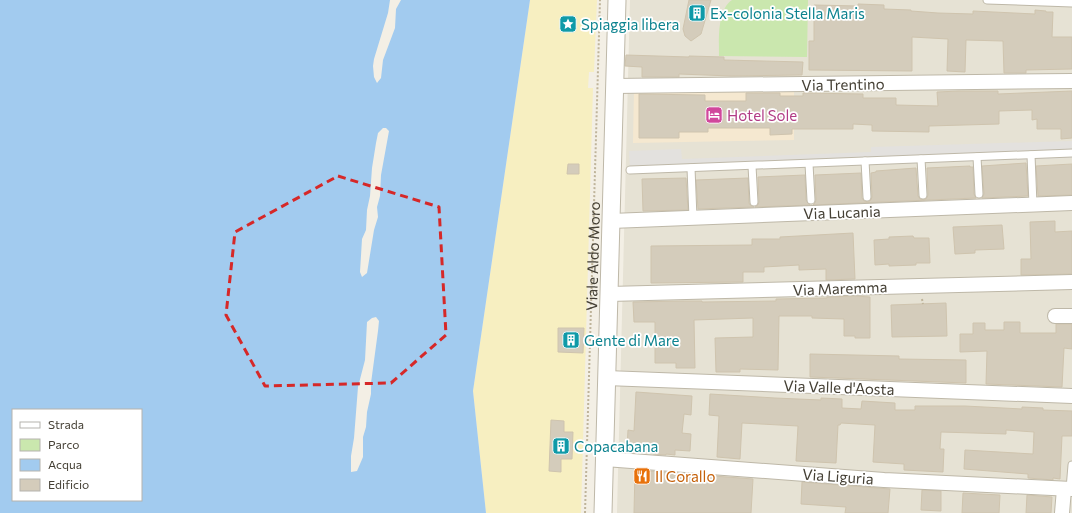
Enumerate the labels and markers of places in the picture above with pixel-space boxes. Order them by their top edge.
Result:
building icon: Ex-colonia Stella Maris [687,3,707,23]
place label: Ex-colonia Stella Maris [710,4,865,22]
place icon: Spiaggia libera [558,14,578,34]
place label: Spiaggia libera [581,15,679,33]
hotel icon: Hotel Sole [704,105,724,125]
place label: Hotel Sole [727,106,797,124]
building icon: Gente di Mare [561,330,581,350]
place label: Gente di Mare [584,331,680,349]
building icon: Copacabana [551,436,571,456]
place label: Copacabana [574,437,658,455]
restaurant icon: Il Corallo [632,466,652,486]
place label: Il Corallo [655,467,715,485]

